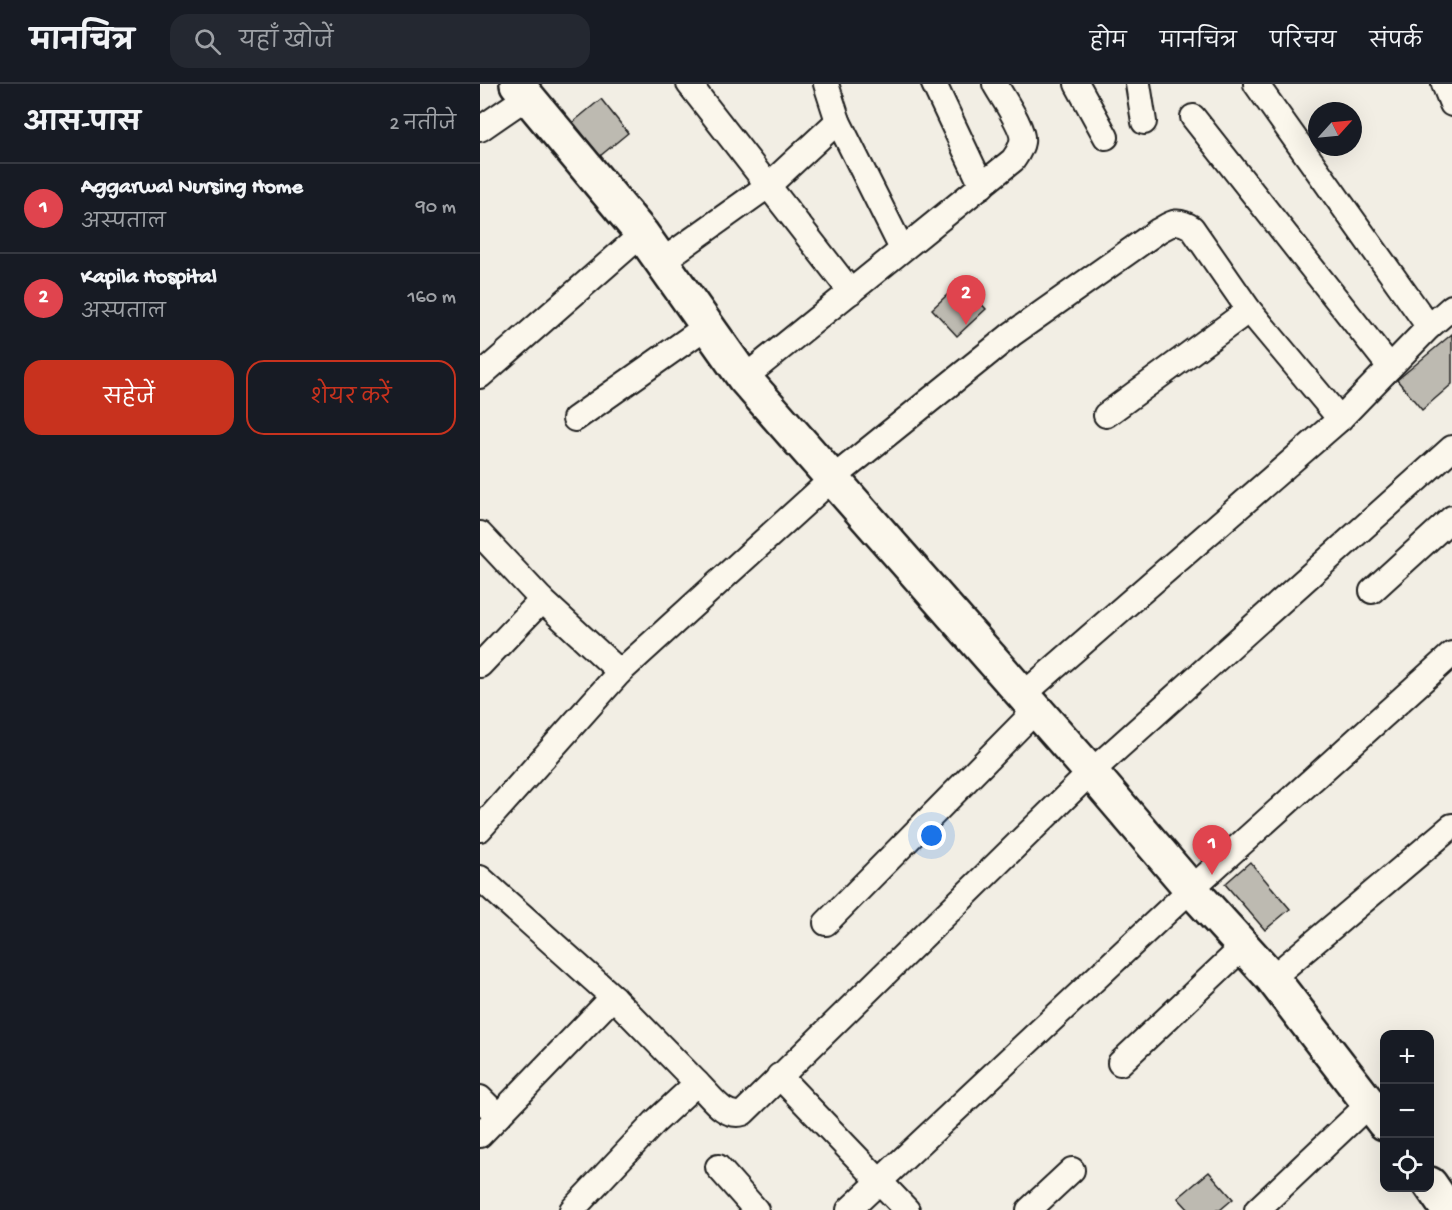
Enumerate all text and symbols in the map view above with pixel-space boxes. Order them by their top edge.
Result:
search box [170,14,590,68]
icon: search [191,25,224,58]
text: मानचित्र [30,27,134,60]
text: यहाँ खोजें [239,30,333,56]
text: होम [1090,31,1127,56]
text: मानचित्र [1160,31,1237,56]
text: परिचय [1270,31,1336,56]
text: संपर्क [1369,31,1422,56]
north arrow [1308,102,1362,156]
text: आस-पास [24,110,141,141]
text: 2 नतीजे [390,114,456,137]
text: Aggarwal Nursing Home [81,175,303,201]
text: 1 [39,197,48,220]
text: 90 m [416,197,456,220]
text: अस्पताल [81,212,166,235]
text: Kapila Hospital [81,265,217,291]
pin: 2 [946,276,986,325]
text: 2 [39,287,48,310]
text: 160 m [407,287,456,310]
text: अस्पताल [81,302,166,325]
button: सहेजें [24,360,234,435]
button: शेयर करें [246,360,456,435]
your location [917,821,946,850]
pin: 1 [1192,826,1232,875]
map controls [1380,1030,1434,1192]
button: + [1380,1030,1434,1084]
button: − [1380,1084,1434,1138]
button: locate [1380,1138,1434,1192]

